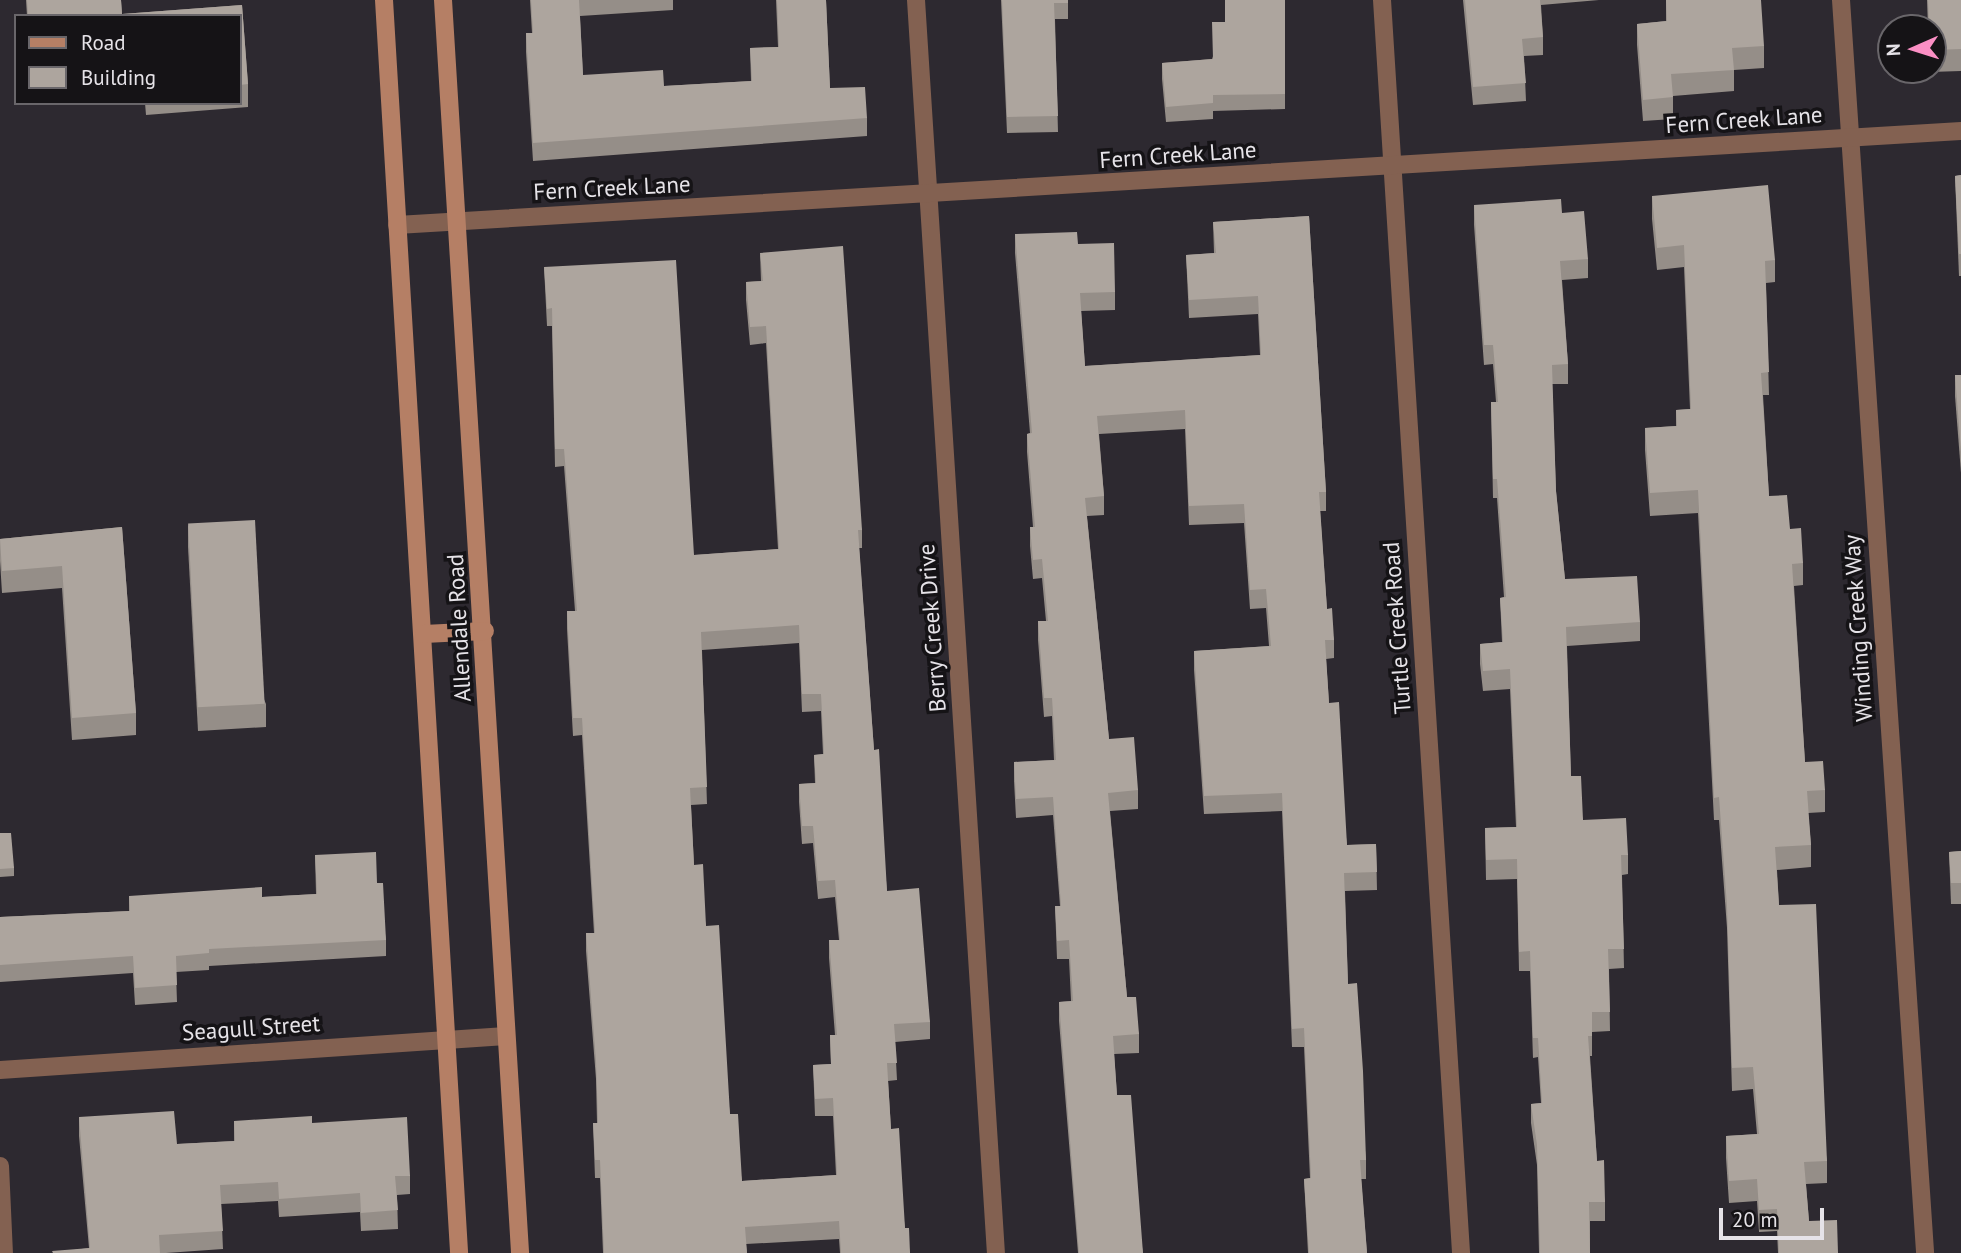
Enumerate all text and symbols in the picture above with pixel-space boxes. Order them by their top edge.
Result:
legend [14,14,242,105]
north arrow [1877,14,1947,84]
text: Road [81,29,125,56]
text: N [1881,43,1905,57]
text: Building [81,64,156,91]
street label: Fern Creek Lane [1664,101,1824,139]
street label: Fern Creek Lane [1098,136,1258,174]
street label: Fern Creek Lane [532,170,692,206]
street label: Winding Creek Way [1838,533,1878,723]
street label: Turtle Creek Road [1377,541,1417,715]
street label: Berry Creek Drive [912,542,952,714]
street label: Allendale Road [441,553,477,703]
street label: Seagull Street [181,1009,321,1047]
scale bar [1723,1194,1828,1238]
text: 20 m [1732,1206,1778,1233]

